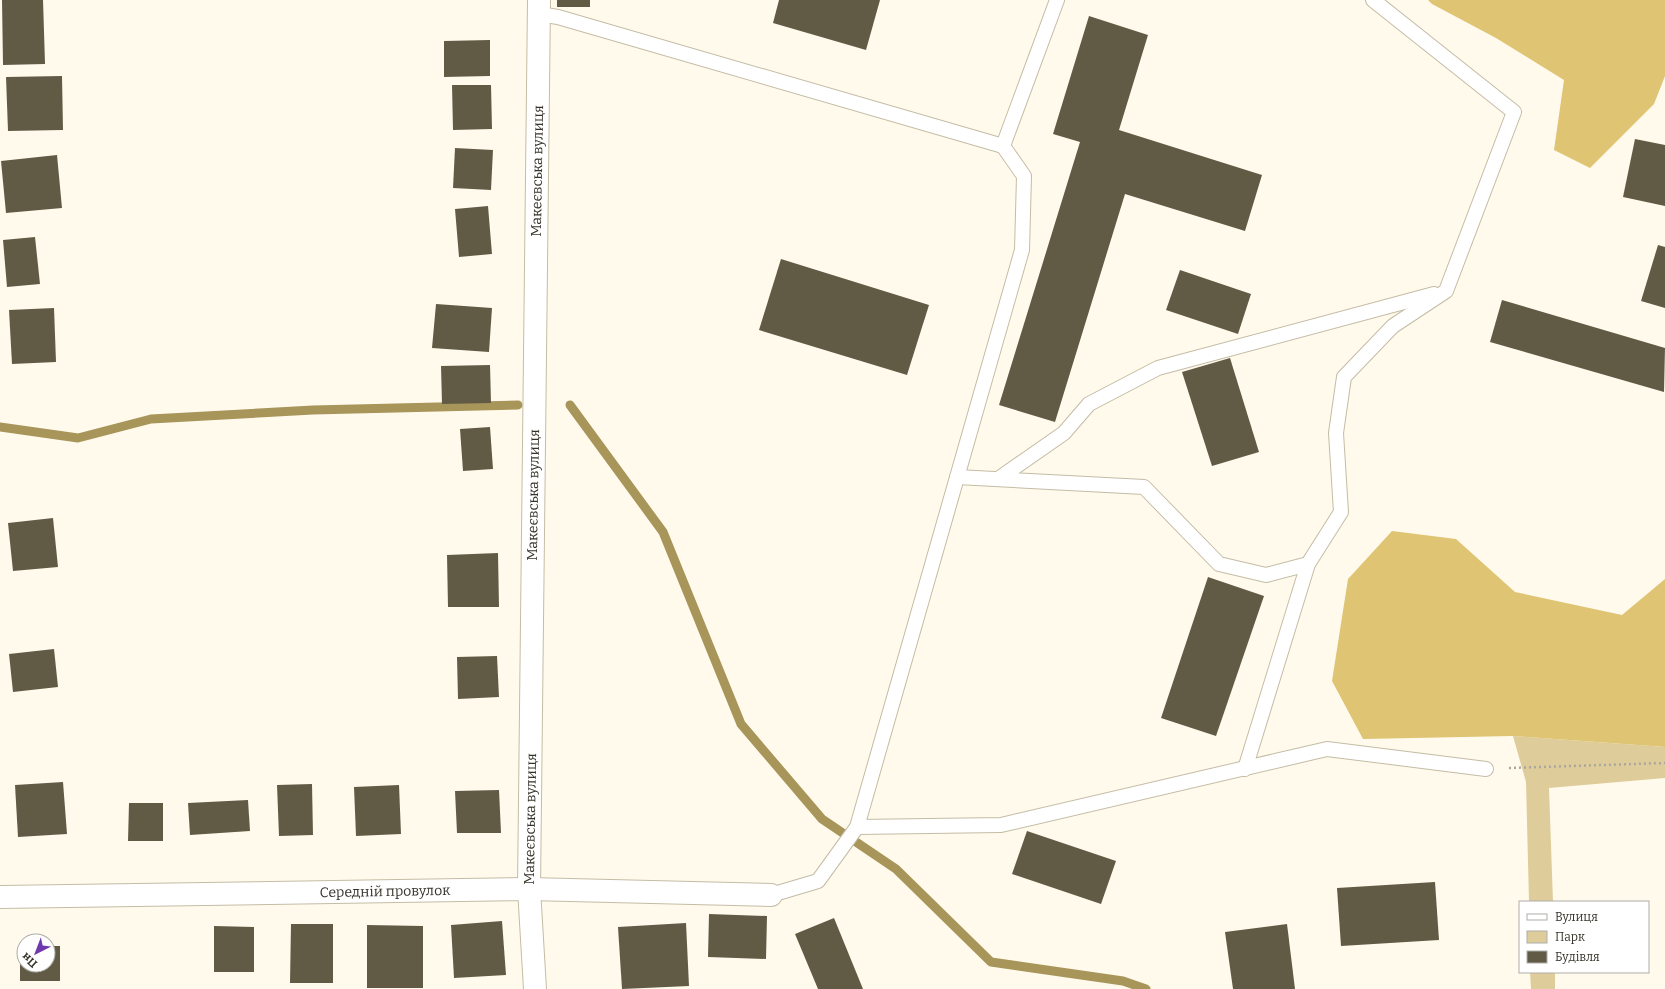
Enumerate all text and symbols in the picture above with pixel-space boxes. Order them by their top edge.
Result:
street label: Макеєвська вулиця [528,105,547,237]
street label: Макеєвська вулиця [524,429,543,561]
street label: Макеєвська вулиця [521,753,540,885]
street label: Середній провулок [320,882,451,901]
legend [1519,901,1649,973]
text: Вулиця [1555,910,1598,924]
text: Парк [1555,930,1585,944]
north arrow [16,933,56,973]
text: Пн [19,950,40,970]
text: Будівля [1555,950,1600,964]

